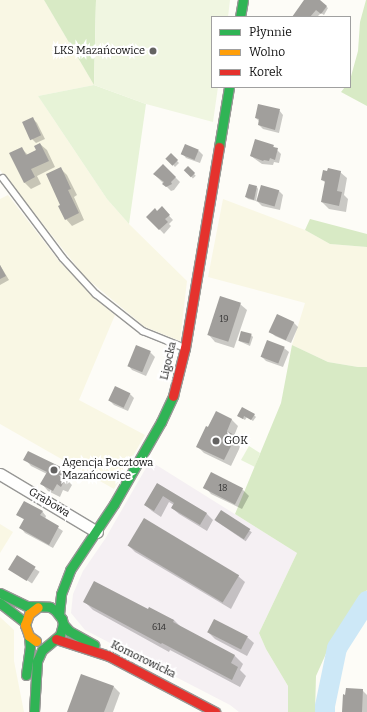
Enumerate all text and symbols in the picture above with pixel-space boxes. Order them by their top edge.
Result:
legend [211,16,351,88]
text: Płynnie [249,25,292,39]
place label: LKS Mazańcowice [54,44,145,58]
text: Wolno [249,45,285,59]
marker: LKS Mazańcowice [148,46,158,56]
text: Korek [249,65,282,79]
house number: 19 [220,314,228,324]
street label: Ligocka [158,341,180,381]
place label: GOK [224,434,248,448]
marker: GOK [211,436,221,446]
place label: Agencja Pocztowa Mazańcowice [62,457,153,483]
marker: Agencja Pocztowa Mazańcowice [49,465,59,475]
house number: 18 [218,483,228,493]
street label: Grabowa [26,486,72,520]
house number: 614 [152,622,166,632]
street label: Komorowicka [108,639,178,681]

